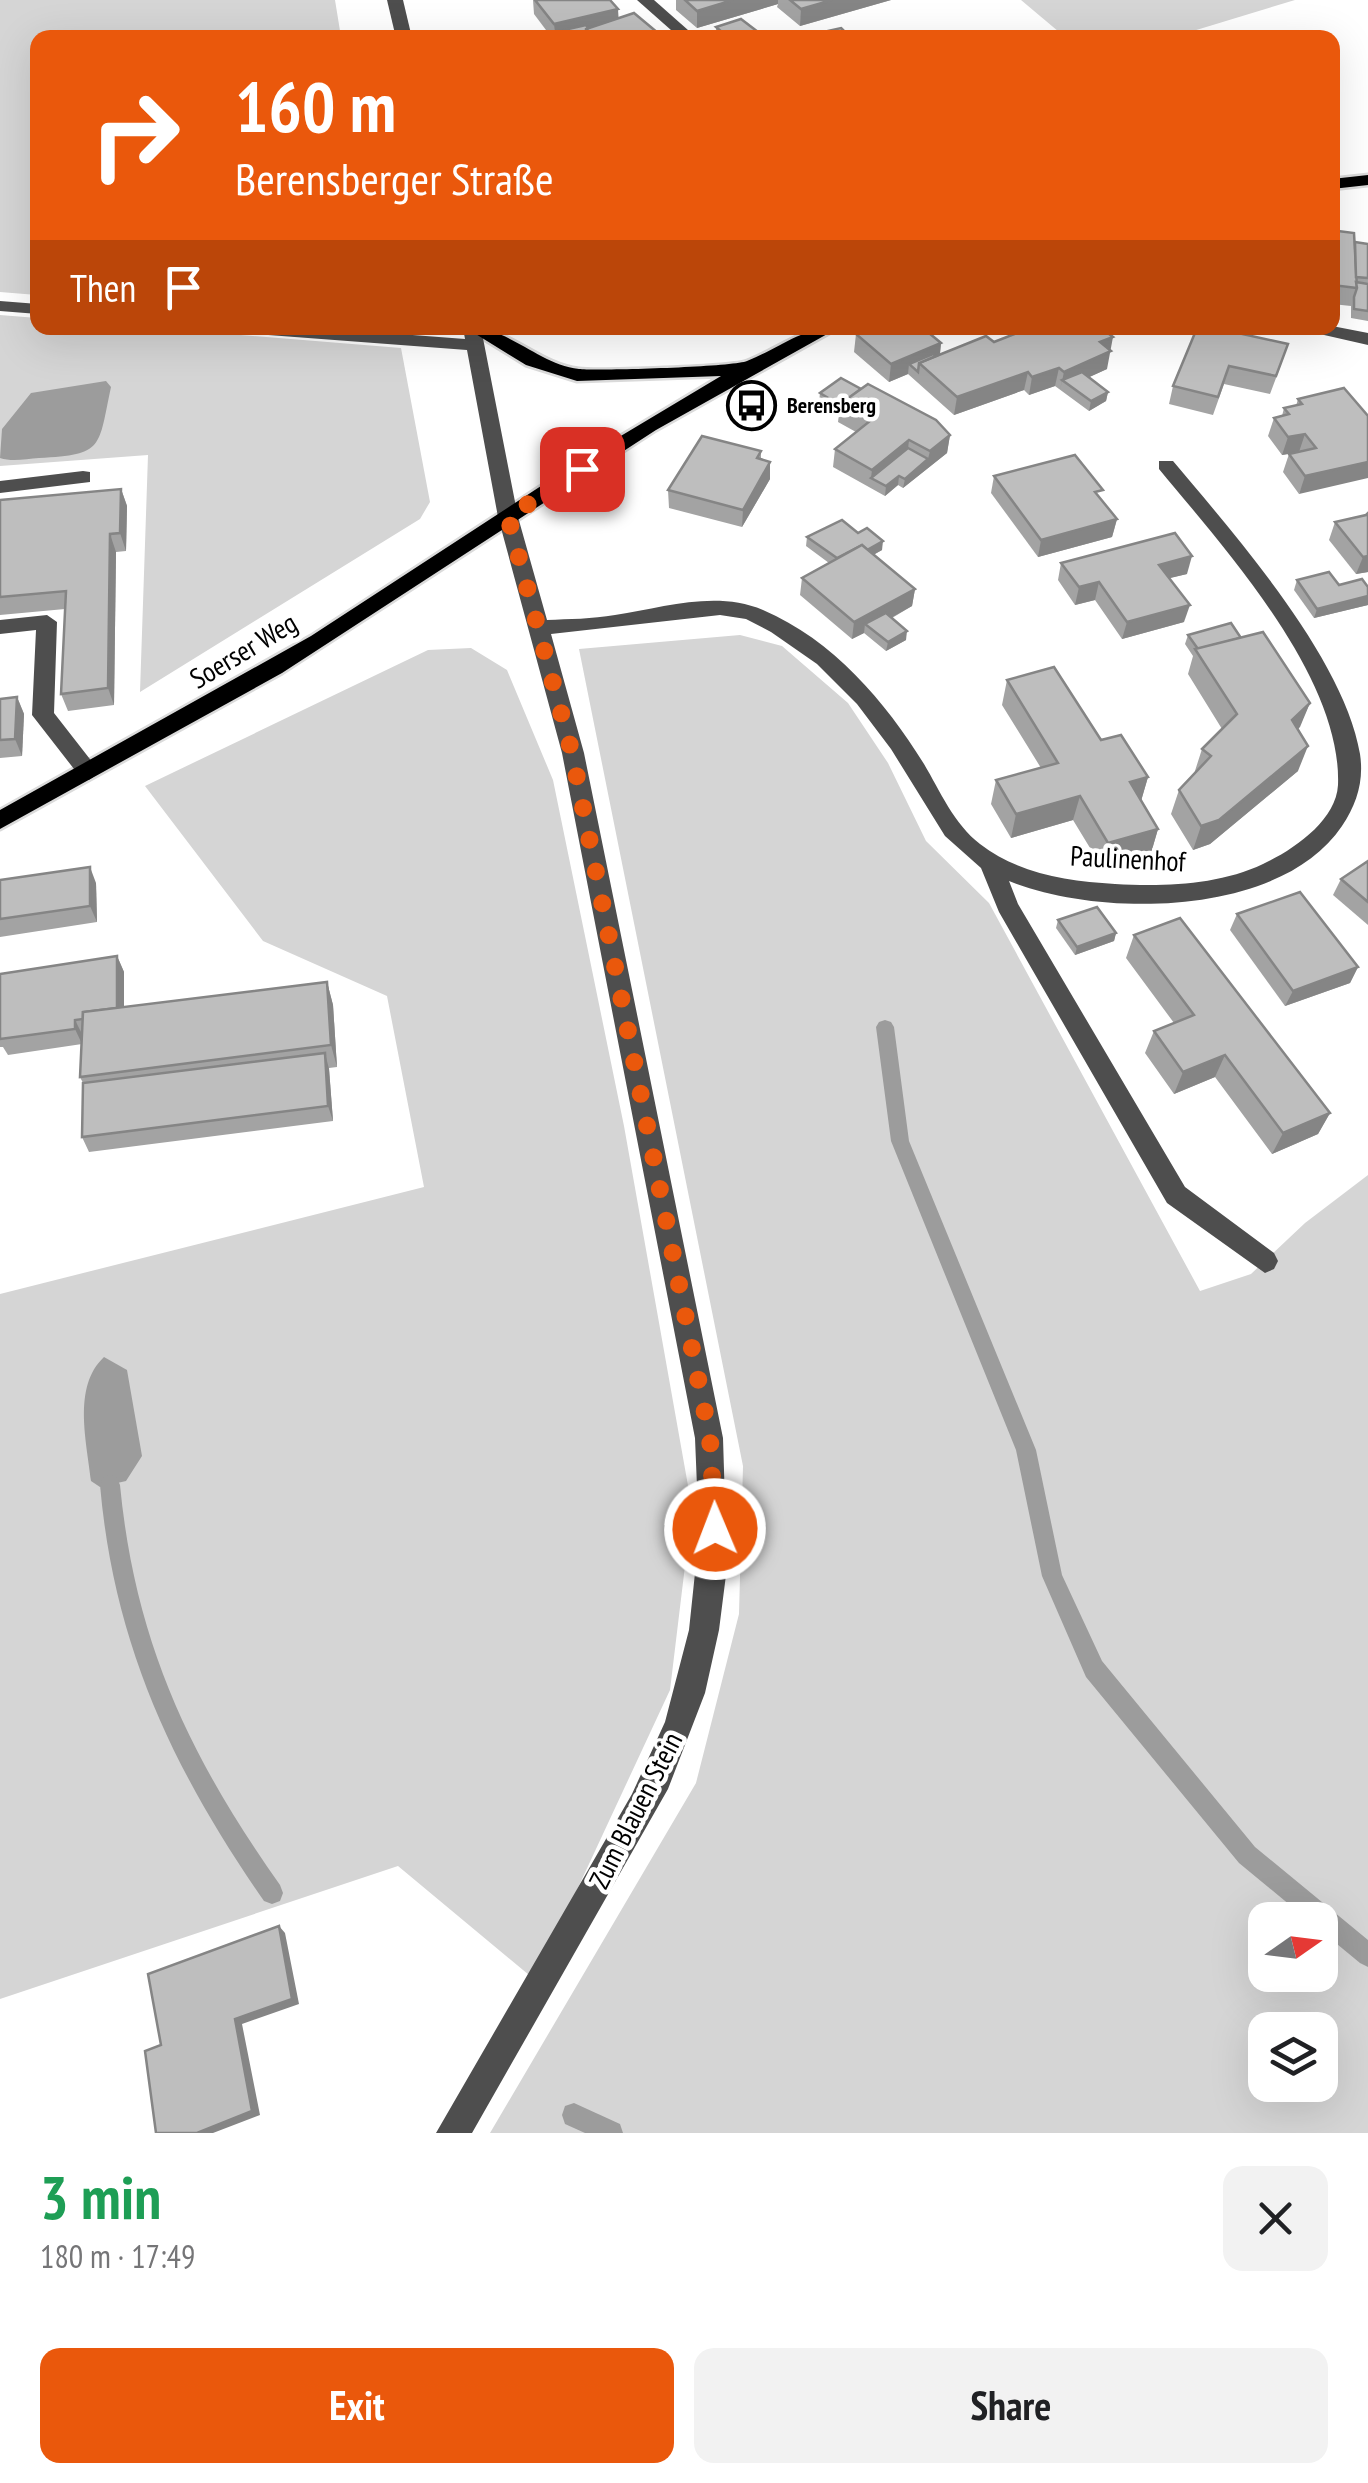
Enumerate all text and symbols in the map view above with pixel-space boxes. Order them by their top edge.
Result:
text: 160 m [235,61,396,151]
icon: right [70,70,200,200]
text: Berensberger Straße [235,149,554,207]
icon: arrive [156,260,211,315]
text: Then [70,263,136,312]
bus stop icon: Berensberg [726,379,778,431]
place label: Berensberg [787,391,876,419]
pin [540,427,625,512]
icon: arrive [555,442,610,497]
street label: Soerser Weg [183,604,303,696]
street label: Paulinenhof [1069,837,1188,880]
position arrow [663,1477,767,1581]
street label: Zum Blauen Stein [580,1726,690,1894]
north arrow [1248,1902,1338,1992]
map controls [1248,1902,1338,2102]
button: layers [1248,2012,1338,2102]
text: 3 min [40,2158,161,2236]
button: close [1223,2166,1328,2271]
text: 180 m · 17:49 [40,2235,195,2277]
button: Exit [40,2348,674,2463]
button: Share [694,2348,1328,2463]

